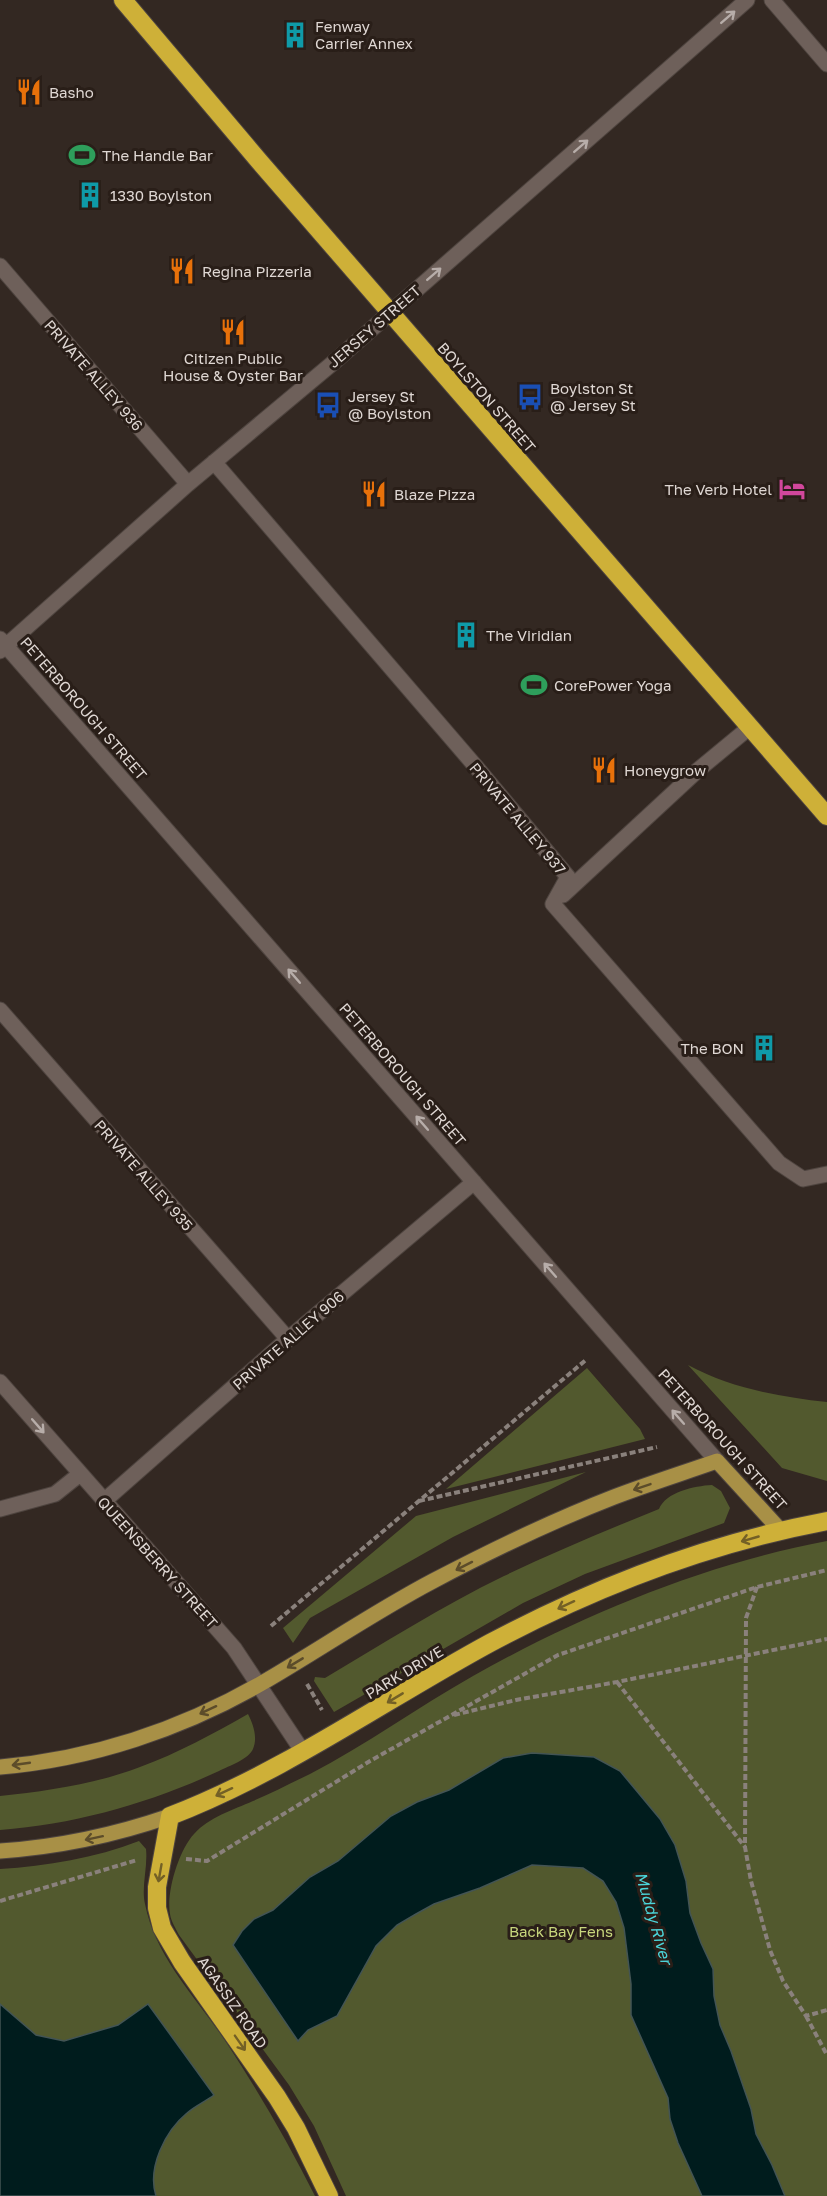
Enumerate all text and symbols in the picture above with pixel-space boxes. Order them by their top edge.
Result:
one-way arrow [720,10,735,24]
place label: Fenway Carrier Annex [315,17,413,52]
building icon: Fenway Carrier Annex [280,20,310,50]
restaurant icon: Basho [14,77,44,107]
place label: Basho [49,83,94,101]
one-way arrow [573,139,588,153]
sports icon: The Handle Bar [67,140,97,170]
place label: The Handle Bar [102,146,213,164]
building icon: 1330 Boylston [75,180,105,210]
place label: 1330 Boylston [110,186,212,204]
restaurant icon: Regina Pizzeria [167,256,197,286]
place label: Regina Pizzeria [202,262,312,280]
one-way arrow [426,267,441,281]
street label: JERSEY STREET [324,281,424,371]
street label: PRIVATE ALLEY 936 [41,316,147,434]
restaurant icon: Citizen Public House & Oyster Bar [218,317,248,347]
street label: BOYLSTON STREET [434,338,540,456]
place label: Citizen Public House & Oyster Bar [163,349,303,384]
place label: Boylston St @ Jersey St [550,379,636,414]
bus stop icon: Boylston St @ Jersey St [515,382,545,412]
place label: Jersey St @ Boylston [348,387,431,422]
bus stop icon: Jersey St @ Boylston [313,390,343,420]
hotel icon: The Verb Hotel [777,474,807,504]
restaurant icon: Blaze Pizza [359,479,389,509]
place label: The Verb Hotel [664,480,772,498]
place label: Blaze Pizza [394,485,475,503]
building icon: The Viridian [451,620,481,650]
place label: The Viridian [486,626,572,644]
street label: PETERBOROUGH STREET [17,633,151,783]
sports icon: CorePower Yoga [519,670,549,700]
place label: CorePower Yoga [554,676,672,694]
restaurant icon: Honeygrow [589,755,619,785]
street label: PRIVATE ALLEY 937 [466,759,570,877]
place label: Honeygrow [624,761,706,779]
one-way arrow [287,969,301,984]
street label: PETERBOROUGH STREET [336,999,470,1149]
building icon: The BON [749,1033,779,1063]
place label: The BON [681,1039,744,1057]
street label: PRIVATE ALLEY 935 [91,1116,197,1234]
one-way arrow [415,1116,429,1131]
one-way arrow [543,1263,557,1278]
street label: PRIVATE ALLEY 906 [229,1287,347,1393]
street label: PETERBOROUGH STREET [655,1365,791,1513]
one-way arrow [671,1410,685,1425]
one-way arrow [31,1418,45,1433]
one-way arrow [633,1483,652,1494]
street label: QUEENSBERRY STREET [94,1493,222,1631]
one-way arrow [741,1534,760,1545]
one-way arrow [455,1561,473,1572]
one-way arrow [558,1600,576,1612]
street label: PARK DRIVE [362,1642,446,1702]
one-way arrow [287,1658,304,1670]
one-way arrow [387,1693,404,1705]
one-way arrow [199,1705,217,1717]
one-way arrow [12,1759,32,1770]
one-way arrow [216,1787,234,1799]
one-way arrow [84,1832,103,1844]
one-way arrow [154,1863,165,1883]
water label: Muddy River [631,1869,678,1969]
park label: Back Bay Fens [509,1922,613,1940]
street label: AGASSIZ ROAD [195,1953,271,2051]
one-way arrow [234,2035,246,2051]

